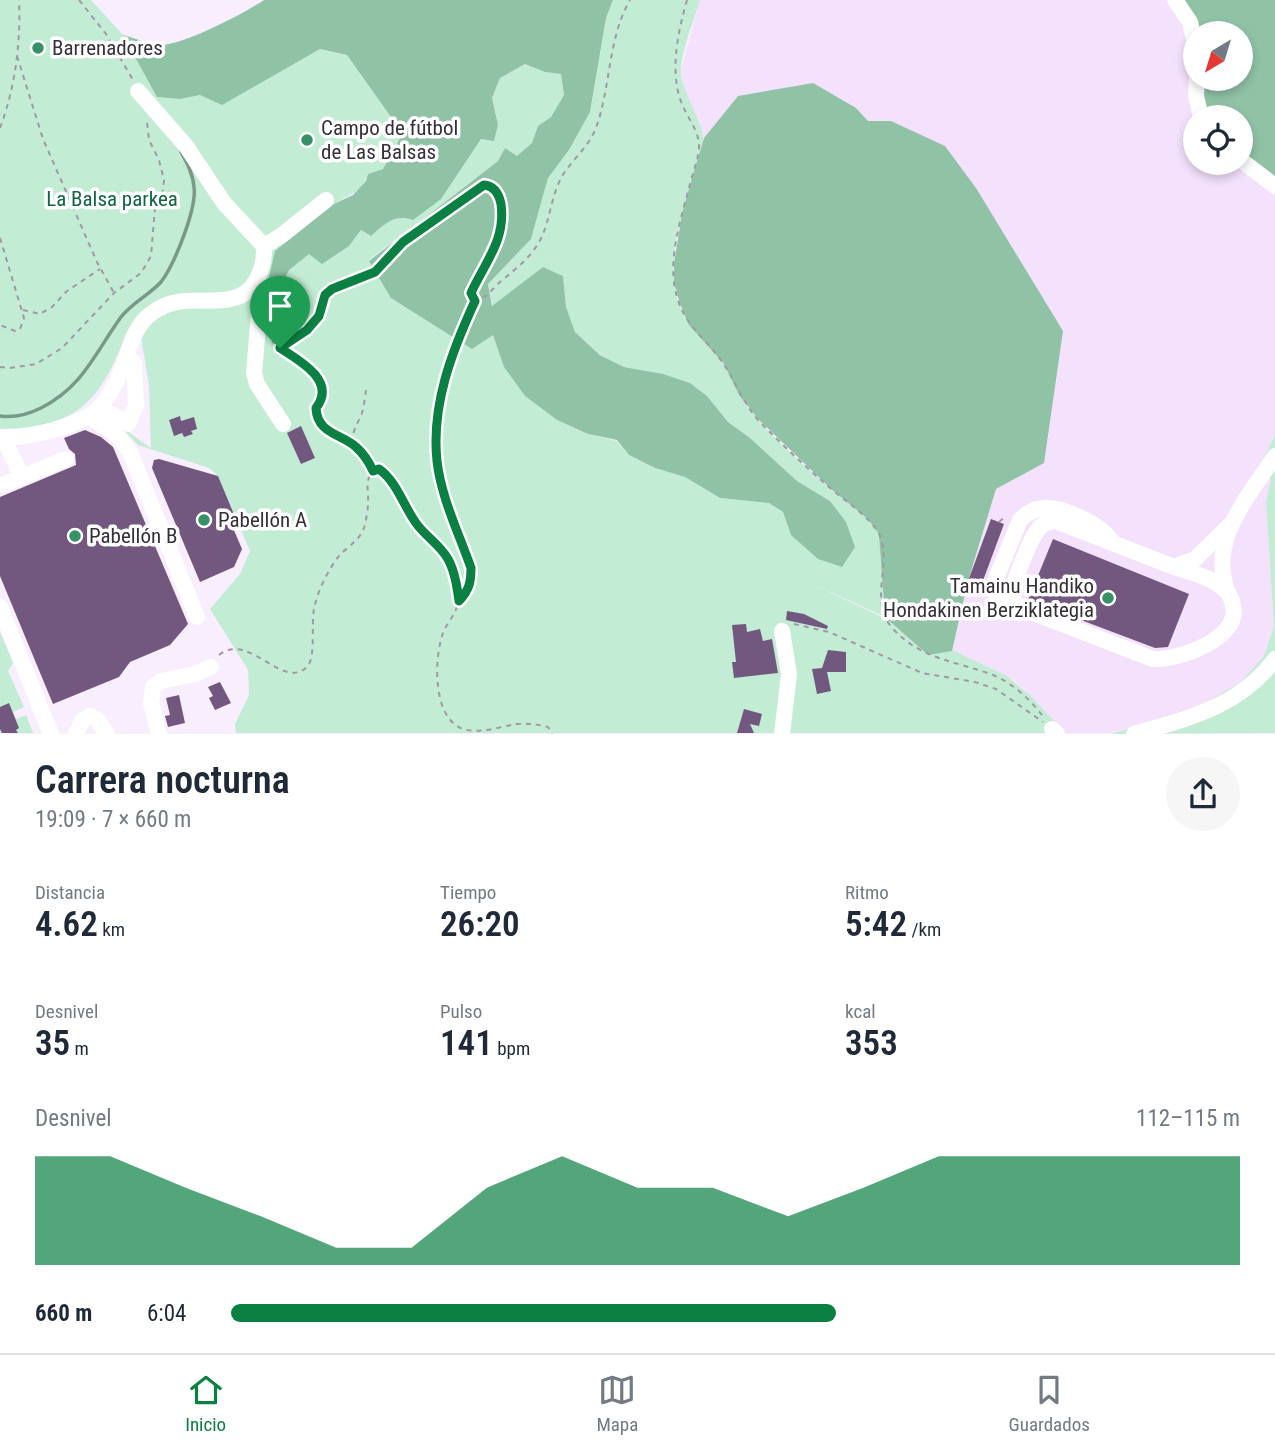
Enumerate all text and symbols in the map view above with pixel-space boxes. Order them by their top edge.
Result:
north arrow [1183,21,1253,91]
map controls [1183,21,1253,175]
place label: Barrenadores [52,36,163,60]
marker: Barrenadores [30,40,46,56]
button: locate [1183,105,1253,175]
place label: Campo de fútbol de Las Balsas [321,116,458,164]
marker: Campo de fútbol de Las Balsas [299,132,315,148]
park label: La Balsa parkea [46,187,178,211]
pin [250,276,310,348]
icon: arrive [261,287,299,325]
place label: Pabellón A [218,508,307,532]
marker: Pabellón A [196,512,212,528]
place label: Pabellón B [89,524,177,548]
marker: Pabellón B [67,528,83,544]
place label: Tamainu Handiko Hondakinen Berziklategia [883,574,1094,622]
marker: Tamainu Handiko Hondakinen Berziklategia [1100,590,1116,606]
button: share [1166,757,1240,831]
text: Carrera nocturna [35,758,290,802]
text: 19:09 · 7 × 660 m [35,806,191,833]
text: Distancia [35,881,105,904]
text: Tiempo [440,881,496,904]
text: Ritmo [845,881,889,904]
text: 4.62 [35,904,98,945]
text: 26:20 [440,904,520,945]
text: 5:42 [845,904,907,945]
text: km [98,918,125,941]
text: /km [907,918,941,941]
text: Desnivel [35,1000,98,1023]
text: Pulso [440,1000,482,1023]
text: kcal [845,1000,876,1023]
text: 35 [35,1023,70,1064]
text: 141 [440,1023,493,1064]
text: 353 [845,1023,898,1064]
text: m [70,1037,89,1060]
text: bpm [493,1037,530,1060]
text: Desnivel [35,1105,112,1132]
text: 112–115 m [1136,1105,1240,1132]
text: 660 m [35,1300,92,1327]
text: 6:04 [147,1300,186,1327]
tab: Inicio [185,1371,226,1436]
tab: Mapa [596,1371,638,1436]
tab: Guardados [1009,1371,1090,1436]

